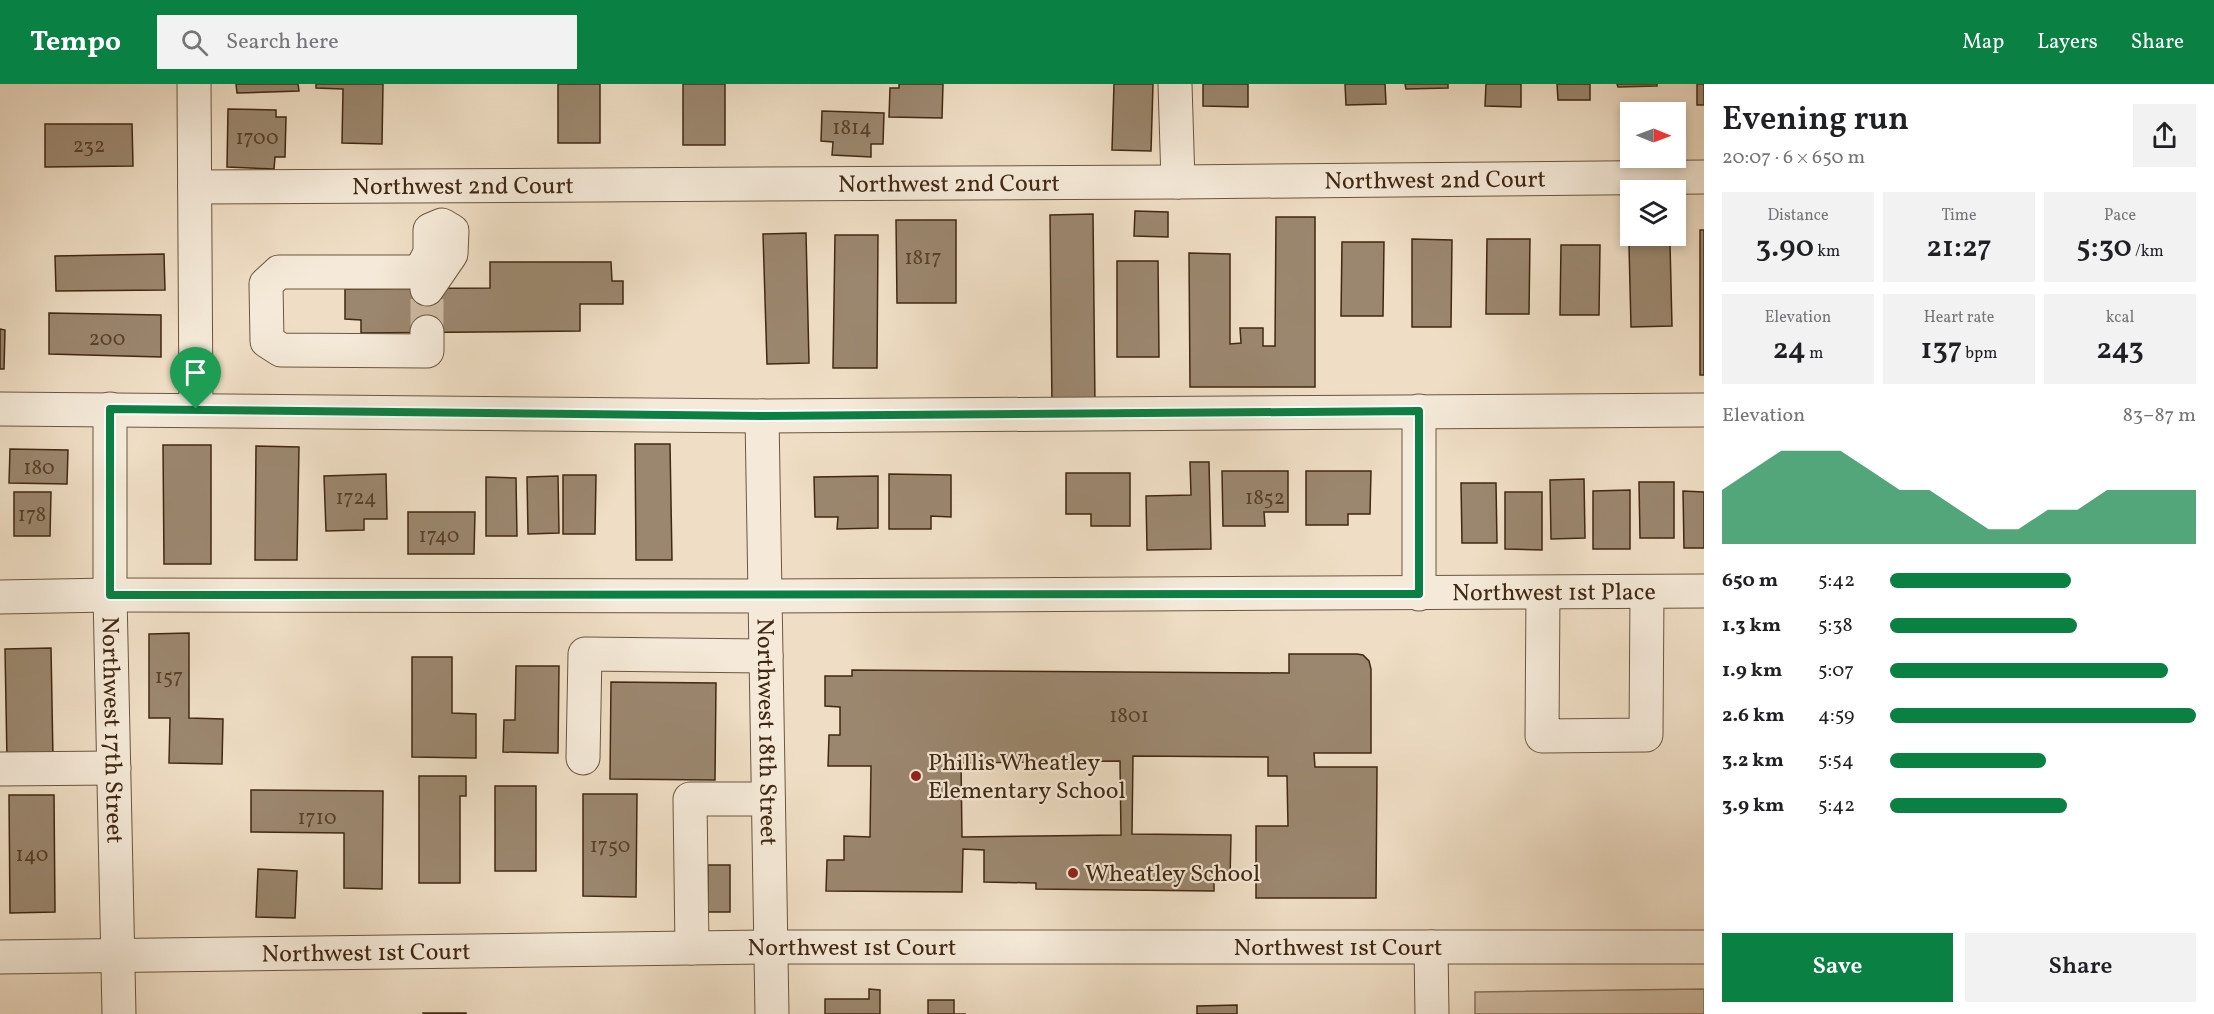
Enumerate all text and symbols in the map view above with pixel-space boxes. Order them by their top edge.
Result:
search box [157,15,577,69]
text: Tempo [30,23,121,62]
icon: search [178,26,211,59]
text: Search here [226,27,339,58]
text: Map [1962,28,2004,57]
text: Layers [2037,28,2098,57]
text: Share [2131,28,2184,57]
text: Evening run [1722,98,1909,144]
north arrow [1620,102,1686,168]
map controls [1620,102,1686,246]
button: share [2133,104,2196,167]
house number: 1814 [832,114,872,143]
house number: 1700 [235,124,279,153]
house number: 232 [73,132,105,161]
text: 20:07 · 6 × 650 m [1722,144,1865,172]
street label: Northwest 2nd Court [1324,164,1546,200]
street label: Northwest 2nd Court [838,168,1060,203]
street label: Northwest 2nd Court [352,170,574,205]
button: layers [1620,180,1686,246]
text: Distance [1767,205,1829,227]
text: Time [1941,205,1977,227]
text: Pace [2104,205,2136,227]
text: 3.90 [1756,227,1814,269]
text: 21:27 [1926,227,1992,269]
text: 5:30 [2076,227,2132,269]
text: km [1814,241,1840,263]
text: /km [2132,241,2164,263]
house number: 1817 [904,244,942,273]
text: Elevation [1765,307,1831,329]
text: Heart rate [1924,307,1994,329]
text: kcal [2106,307,2134,329]
house number: 200 [89,325,125,354]
text: 24 [1773,329,1806,371]
text: 137 [1921,329,1962,371]
text: 243 [2096,329,2144,371]
text: m [1806,343,1823,365]
text: bpm [1962,343,1997,365]
pin [170,347,221,409]
icon: arrive [179,356,212,389]
text: Elevation [1722,402,1805,430]
text: 83–87 m [2123,402,2196,430]
house number: 180 [23,454,55,483]
house number: 1724 [335,484,377,513]
house number: 1852 [1245,484,1285,513]
house number: 178 [18,501,46,530]
house number: 1740 [419,522,459,551]
text: 650 m [1722,567,1778,595]
text: 5:42 [1818,567,1855,595]
street label: Northwest 1st Place [1452,576,1656,611]
text: 1.3 km [1722,612,1781,640]
text: 5:38 [1818,612,1853,640]
street label: Northwest 17th Street [91,616,130,844]
street label: Northwest 18th Street [746,618,784,846]
text: 1.9 km [1722,657,1782,685]
text: 5:07 [1818,657,1854,685]
house number: 157 [155,663,183,692]
house number: 1801 [1109,702,1149,731]
text: 2.6 km [1722,702,1785,730]
text: 4:59 [1818,702,1854,730]
place label: Phillis Wheatley Elementary School [928,747,1126,809]
text: 3.2 km [1722,747,1784,775]
text: 5:54 [1818,747,1854,775]
marker: Phillis Wheatley Elementary School [909,769,923,783]
text: 3.9 km [1722,792,1784,820]
text: 5:42 [1818,792,1855,820]
house number: 1710 [297,804,337,833]
house number: 1750 [590,832,630,861]
house number: 140 [16,841,48,870]
place label: Wheatley School [1085,858,1260,892]
marker: Wheatley School [1066,866,1080,880]
street label: Northwest 1st Court [747,932,956,966]
street label: Northwest 1st Court [1233,932,1442,966]
button: Save [1722,933,1953,1002]
button: Share [1965,933,2196,1002]
street label: Northwest 1st Court [261,936,471,973]

